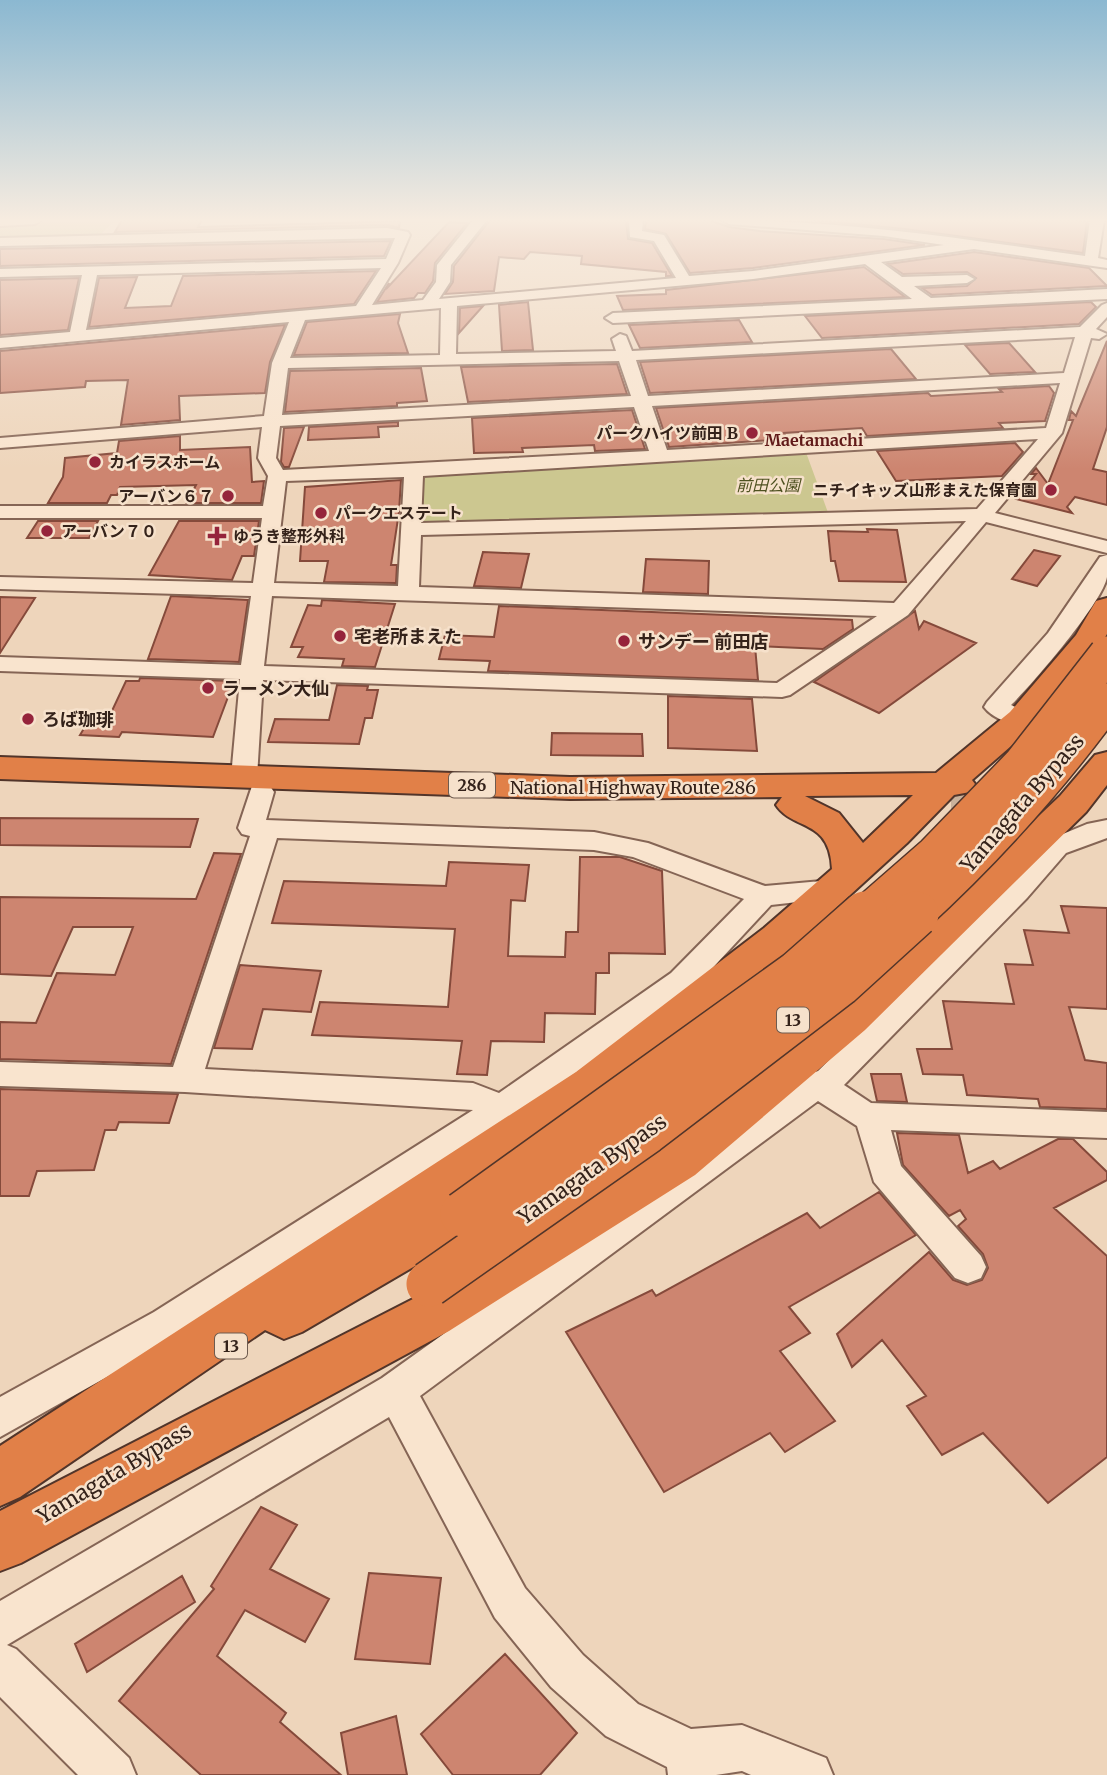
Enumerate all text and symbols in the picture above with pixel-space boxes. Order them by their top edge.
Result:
place label: パークハイツ前田 B [596,423,738,443]
marker: パークハイツ前田 B [744,425,760,441]
district label: Maetamachi [765,430,864,450]
place label: カイラスホーム [109,452,220,472]
marker: カイラスホーム [87,454,103,470]
park label: 前田公園 [736,475,802,495]
place label: ニチイキッズ山形まえた保育園 [813,480,1037,500]
marker: ニチイキッズ山形まえた保育園 [1043,482,1059,498]
place label: アーバン６７ [118,486,214,506]
marker: アーバン６７ [220,488,236,504]
place label: パークエステート [335,503,463,523]
marker: パークエステート [313,505,329,521]
place label: アーバン７０ [61,521,157,541]
marker: アーバン７０ [39,523,55,539]
marker: ゆうき整形外科 [207,526,227,546]
place label: ゆうき整形外科 [233,526,345,546]
place label: 宅老所まえた [354,625,462,648]
marker: 宅老所まえた [332,628,348,644]
place label: サンデー 前田店 [638,630,768,653]
marker: サンデー 前田店 [616,633,632,649]
place label: ラーメン大仙 [222,677,329,700]
marker: ラーメン大仙 [200,680,216,696]
place label: ろば珈琲 [42,708,114,731]
marker: ろば珈琲 [20,711,36,727]
street label: Yamagata Bypass [954,728,1090,879]
road number: 286 [449,772,495,798]
street label: National Highway Route 286 [510,776,756,799]
road number: 13 [777,1008,809,1032]
street label: Yamagata Bypass [512,1108,672,1231]
road number: 13 [215,1334,247,1358]
street label: Yamagata Bypass [31,1416,196,1530]

